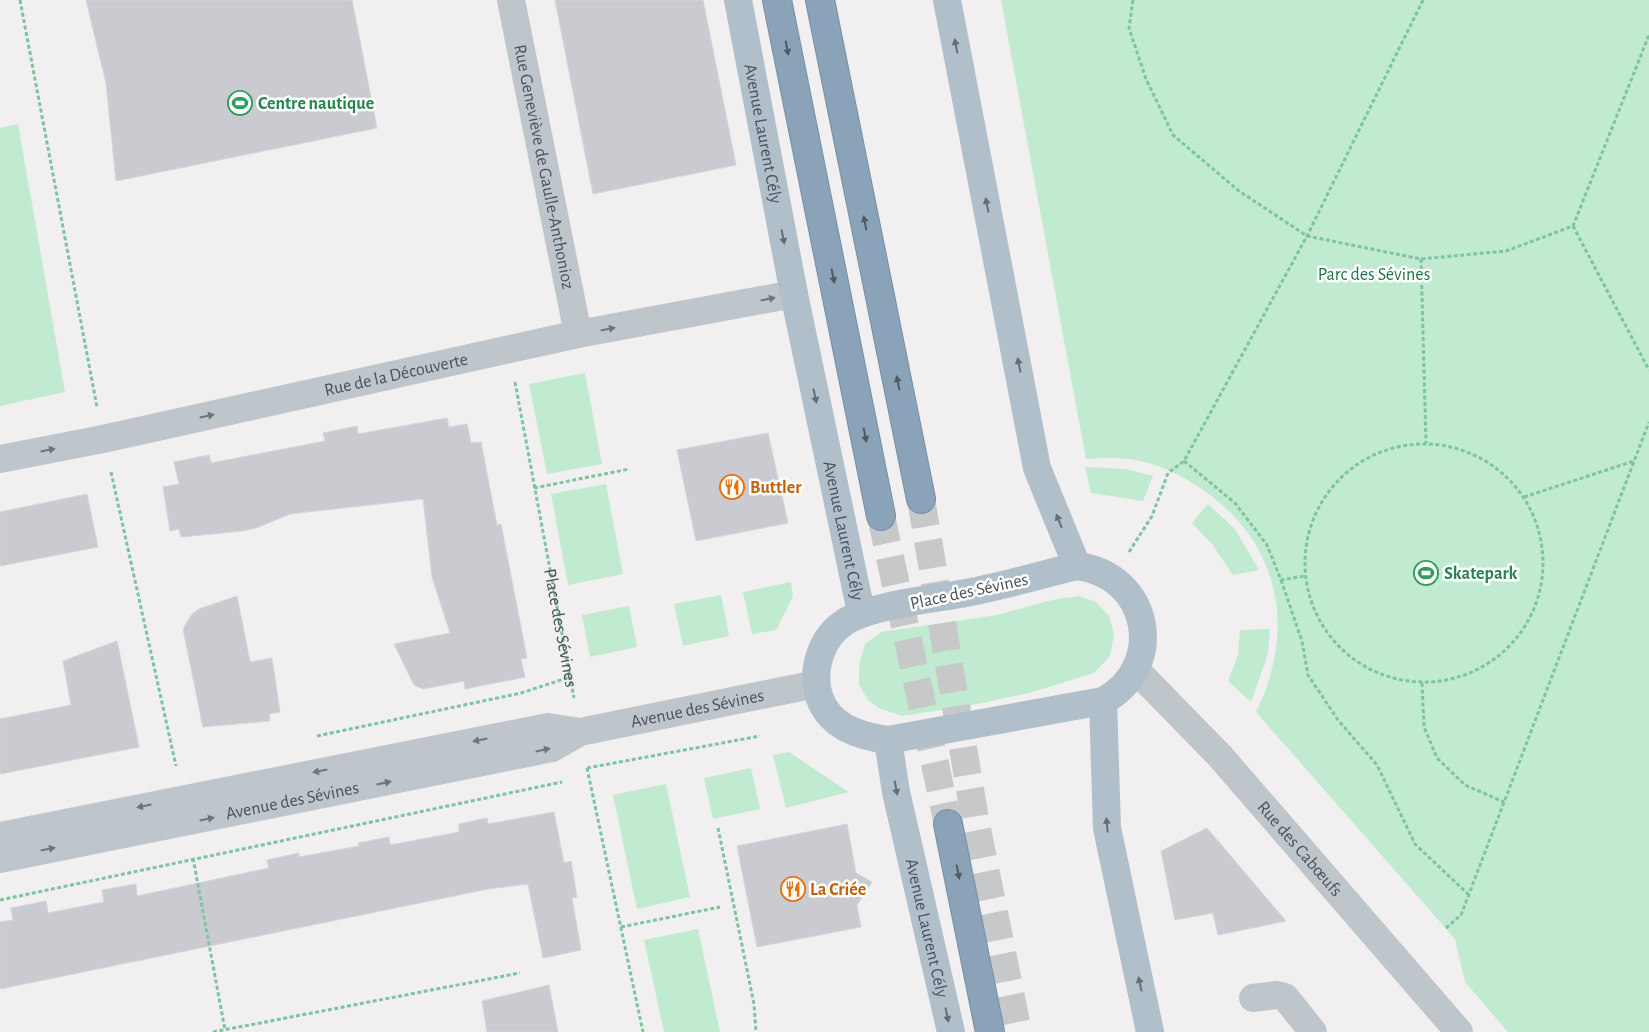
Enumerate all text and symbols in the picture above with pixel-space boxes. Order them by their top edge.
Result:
one-way arrow [952,38,960,53]
one-way arrow [783,40,791,55]
street label: Rue Geneviève de Gaulle-Anthonioz [510,43,577,291]
street label: Avenue Laurent Cély [740,62,785,205]
sports icon: Centre nautique [227,90,253,116]
place label: Centre nautique [258,95,374,113]
one-way arrow [983,197,991,213]
one-way arrow [861,215,869,231]
one-way arrow [779,229,787,245]
park label: Parc des Sévines [1318,266,1430,284]
one-way arrow [829,268,837,283]
one-way arrow [760,295,775,303]
one-way arrow [600,325,615,333]
street label: Rue de la Découverte [323,351,470,400]
one-way arrow [1014,356,1022,372]
one-way arrow [893,374,901,390]
one-way arrow [811,389,819,404]
one-way arrow [199,412,214,420]
one-way arrow [861,427,869,443]
one-way arrow [40,445,56,453]
street label: Avenue Laurent Cély [819,459,866,602]
restaurant icon: Buttler [719,474,745,500]
place label: Buttler [750,479,802,497]
one-way arrow [1055,514,1063,528]
sports icon: Skatepark [1413,560,1439,586]
place label: Skatepark [1444,565,1518,583]
street label: Place des Sévines [540,567,580,689]
street label: Place des Sévines [909,571,1030,613]
street label: Avenue des Sévines [629,687,766,731]
one-way arrow [472,737,488,745]
one-way arrow [535,746,551,754]
one-way arrow [312,768,328,776]
one-way arrow [376,778,392,786]
street label: Avenue des Sévines [224,779,361,823]
one-way arrow [892,781,900,797]
street label: Rue des Cabœufs [1253,798,1345,900]
one-way arrow [136,802,151,810]
one-way arrow [200,814,216,822]
one-way arrow [1103,817,1111,833]
one-way arrow [40,845,56,853]
street label: Avenue Laurent Cély [902,857,951,1000]
one-way arrow [954,864,962,880]
restaurant icon: La Criée [780,876,806,902]
place label: La Criée [810,881,866,899]
one-way arrow [1135,976,1143,992]
one-way arrow [943,1007,951,1023]

